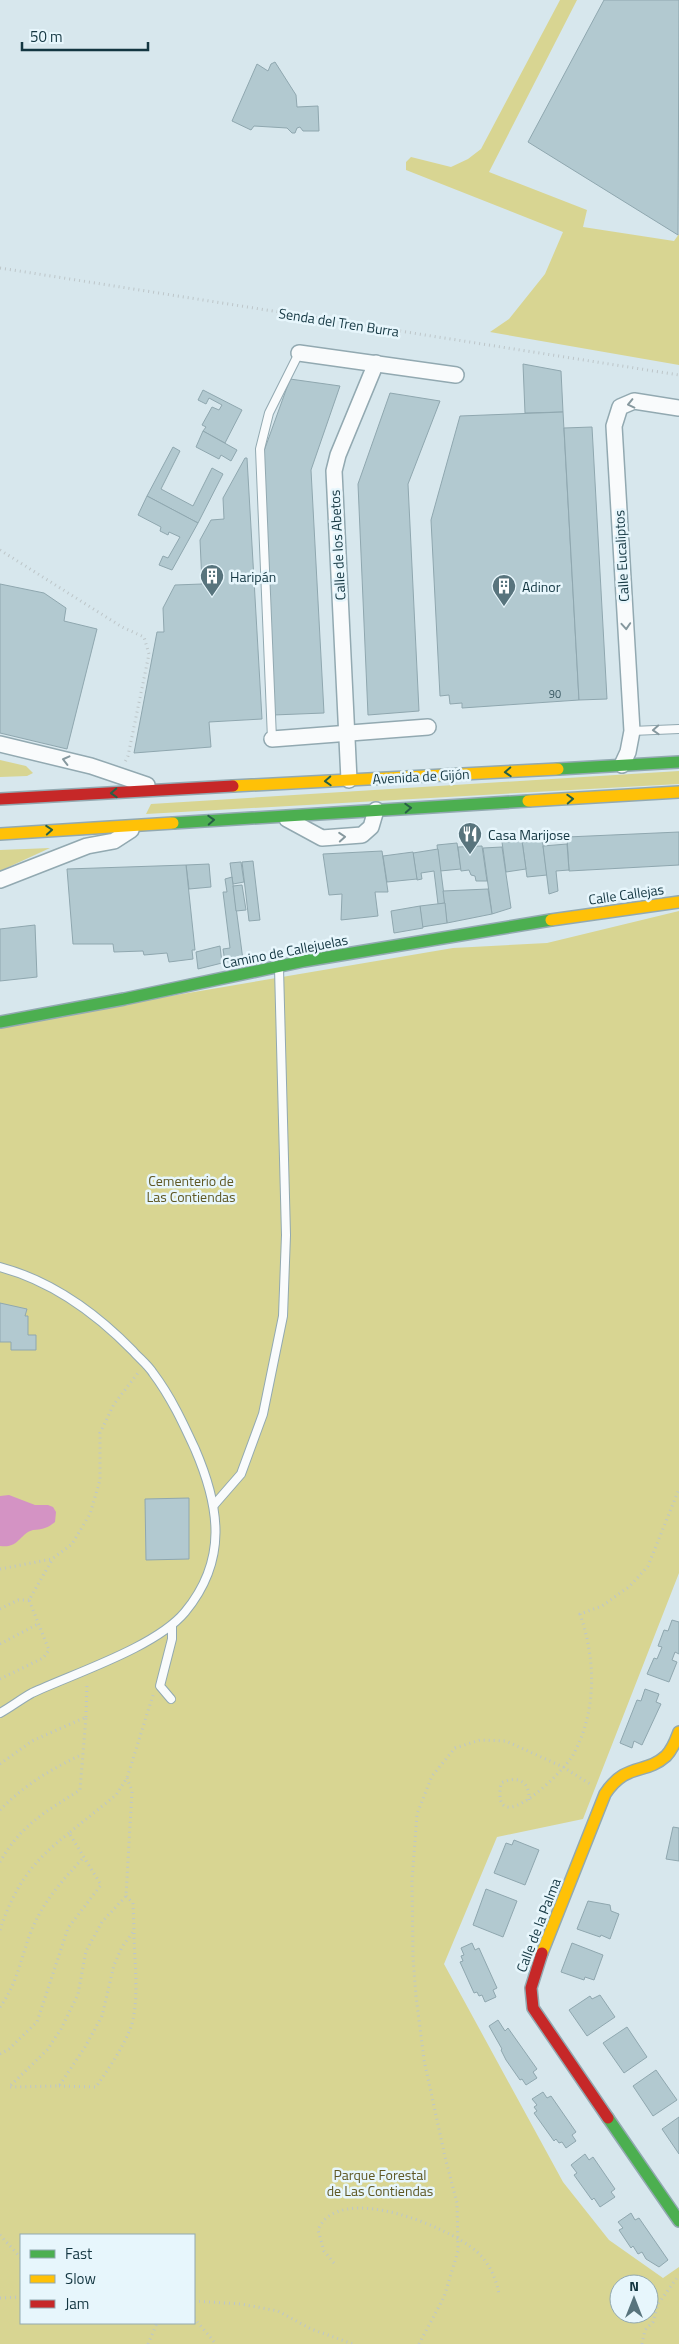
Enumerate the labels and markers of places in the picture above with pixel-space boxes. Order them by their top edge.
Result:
building icon: Haripán [199,563,225,597]
place label: Haripán [230,566,276,587]
building icon: Adinor [491,573,517,607]
place label: Adinor [522,576,561,597]
restaurant icon: Casa Marijose [457,821,483,855]
place label: Casa Marijose [488,824,570,845]

